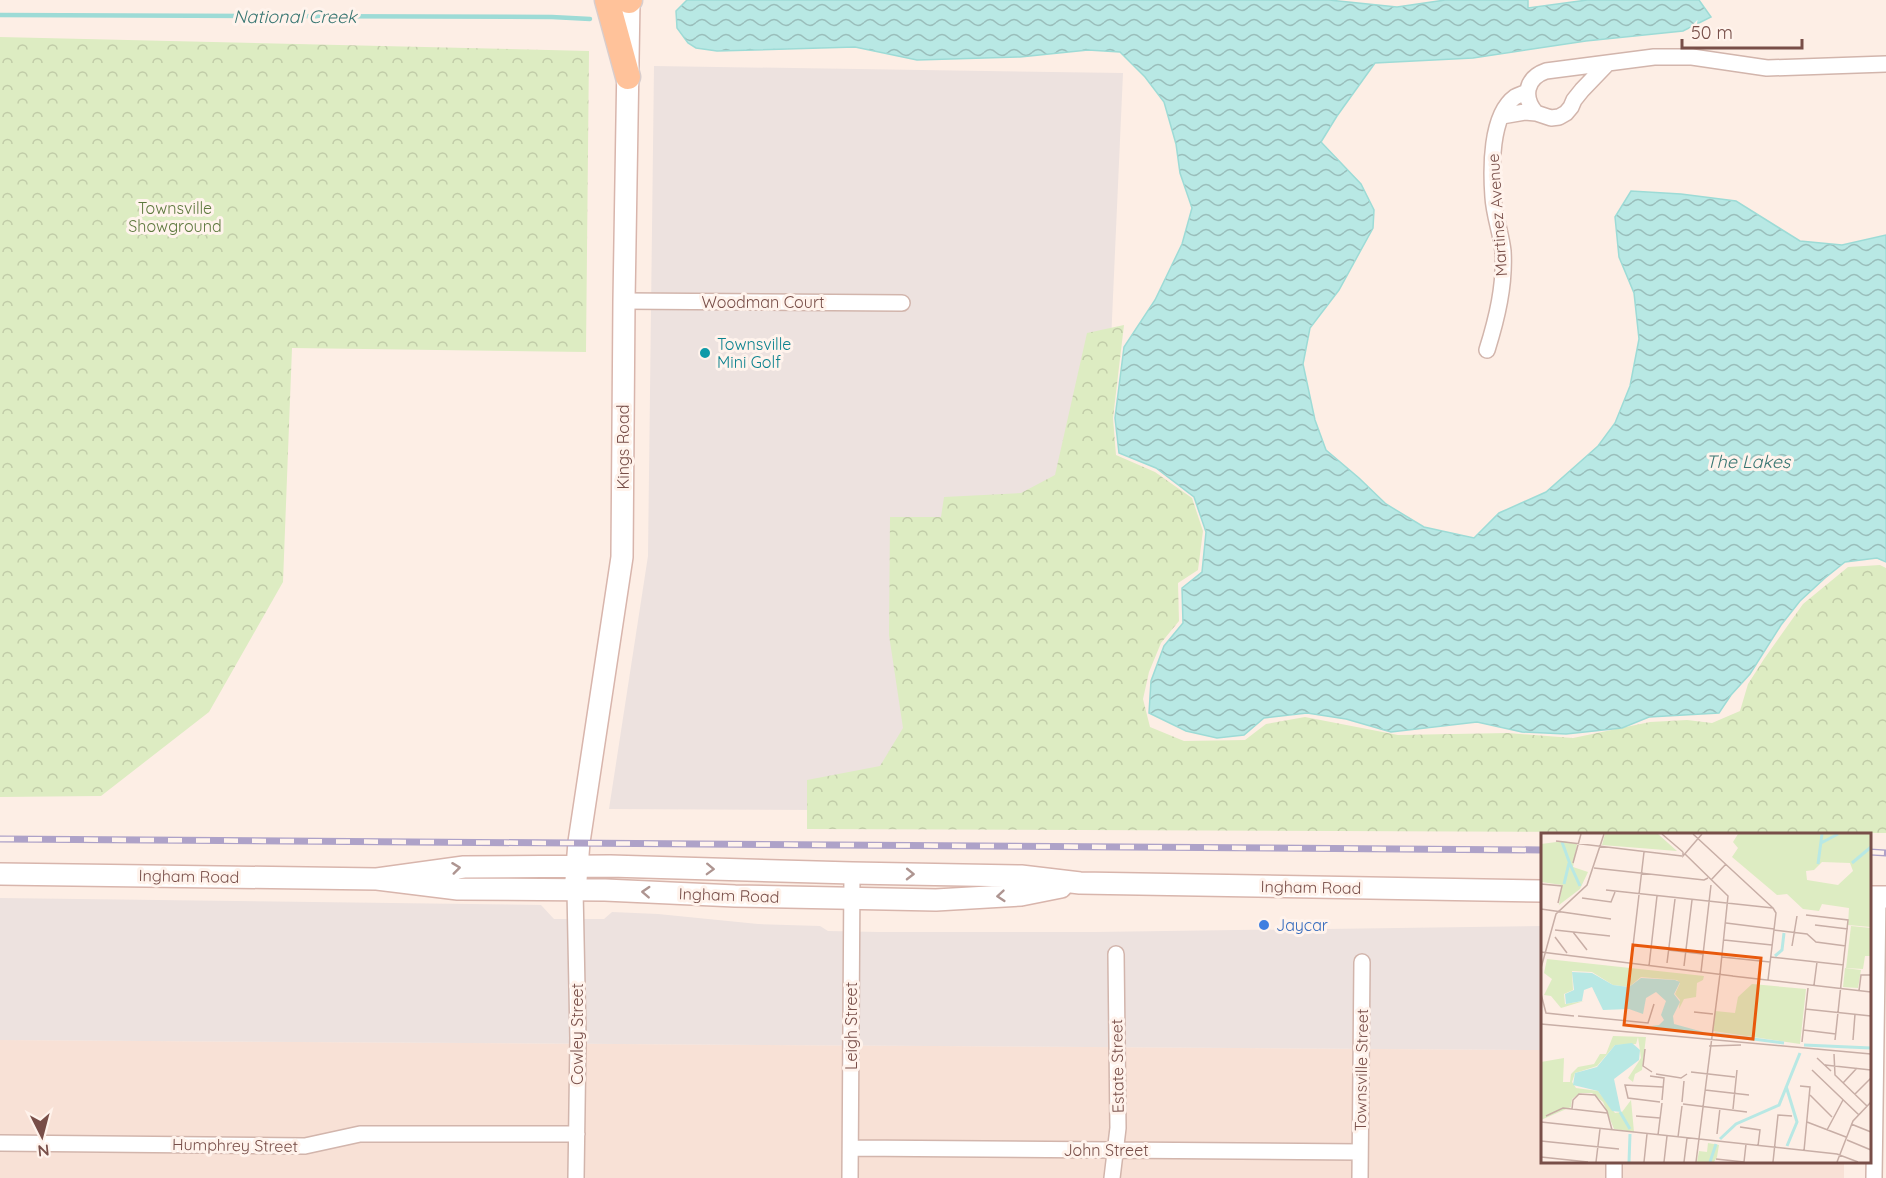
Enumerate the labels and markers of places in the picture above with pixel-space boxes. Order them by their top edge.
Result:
place label: Townsville Mini Golf [717,334,791,372]
marker: Townsville Mini Golf [698,346,712,360]
place label: Jaycar [1276,915,1328,935]
marker: Jaycar [1257,918,1271,932]

